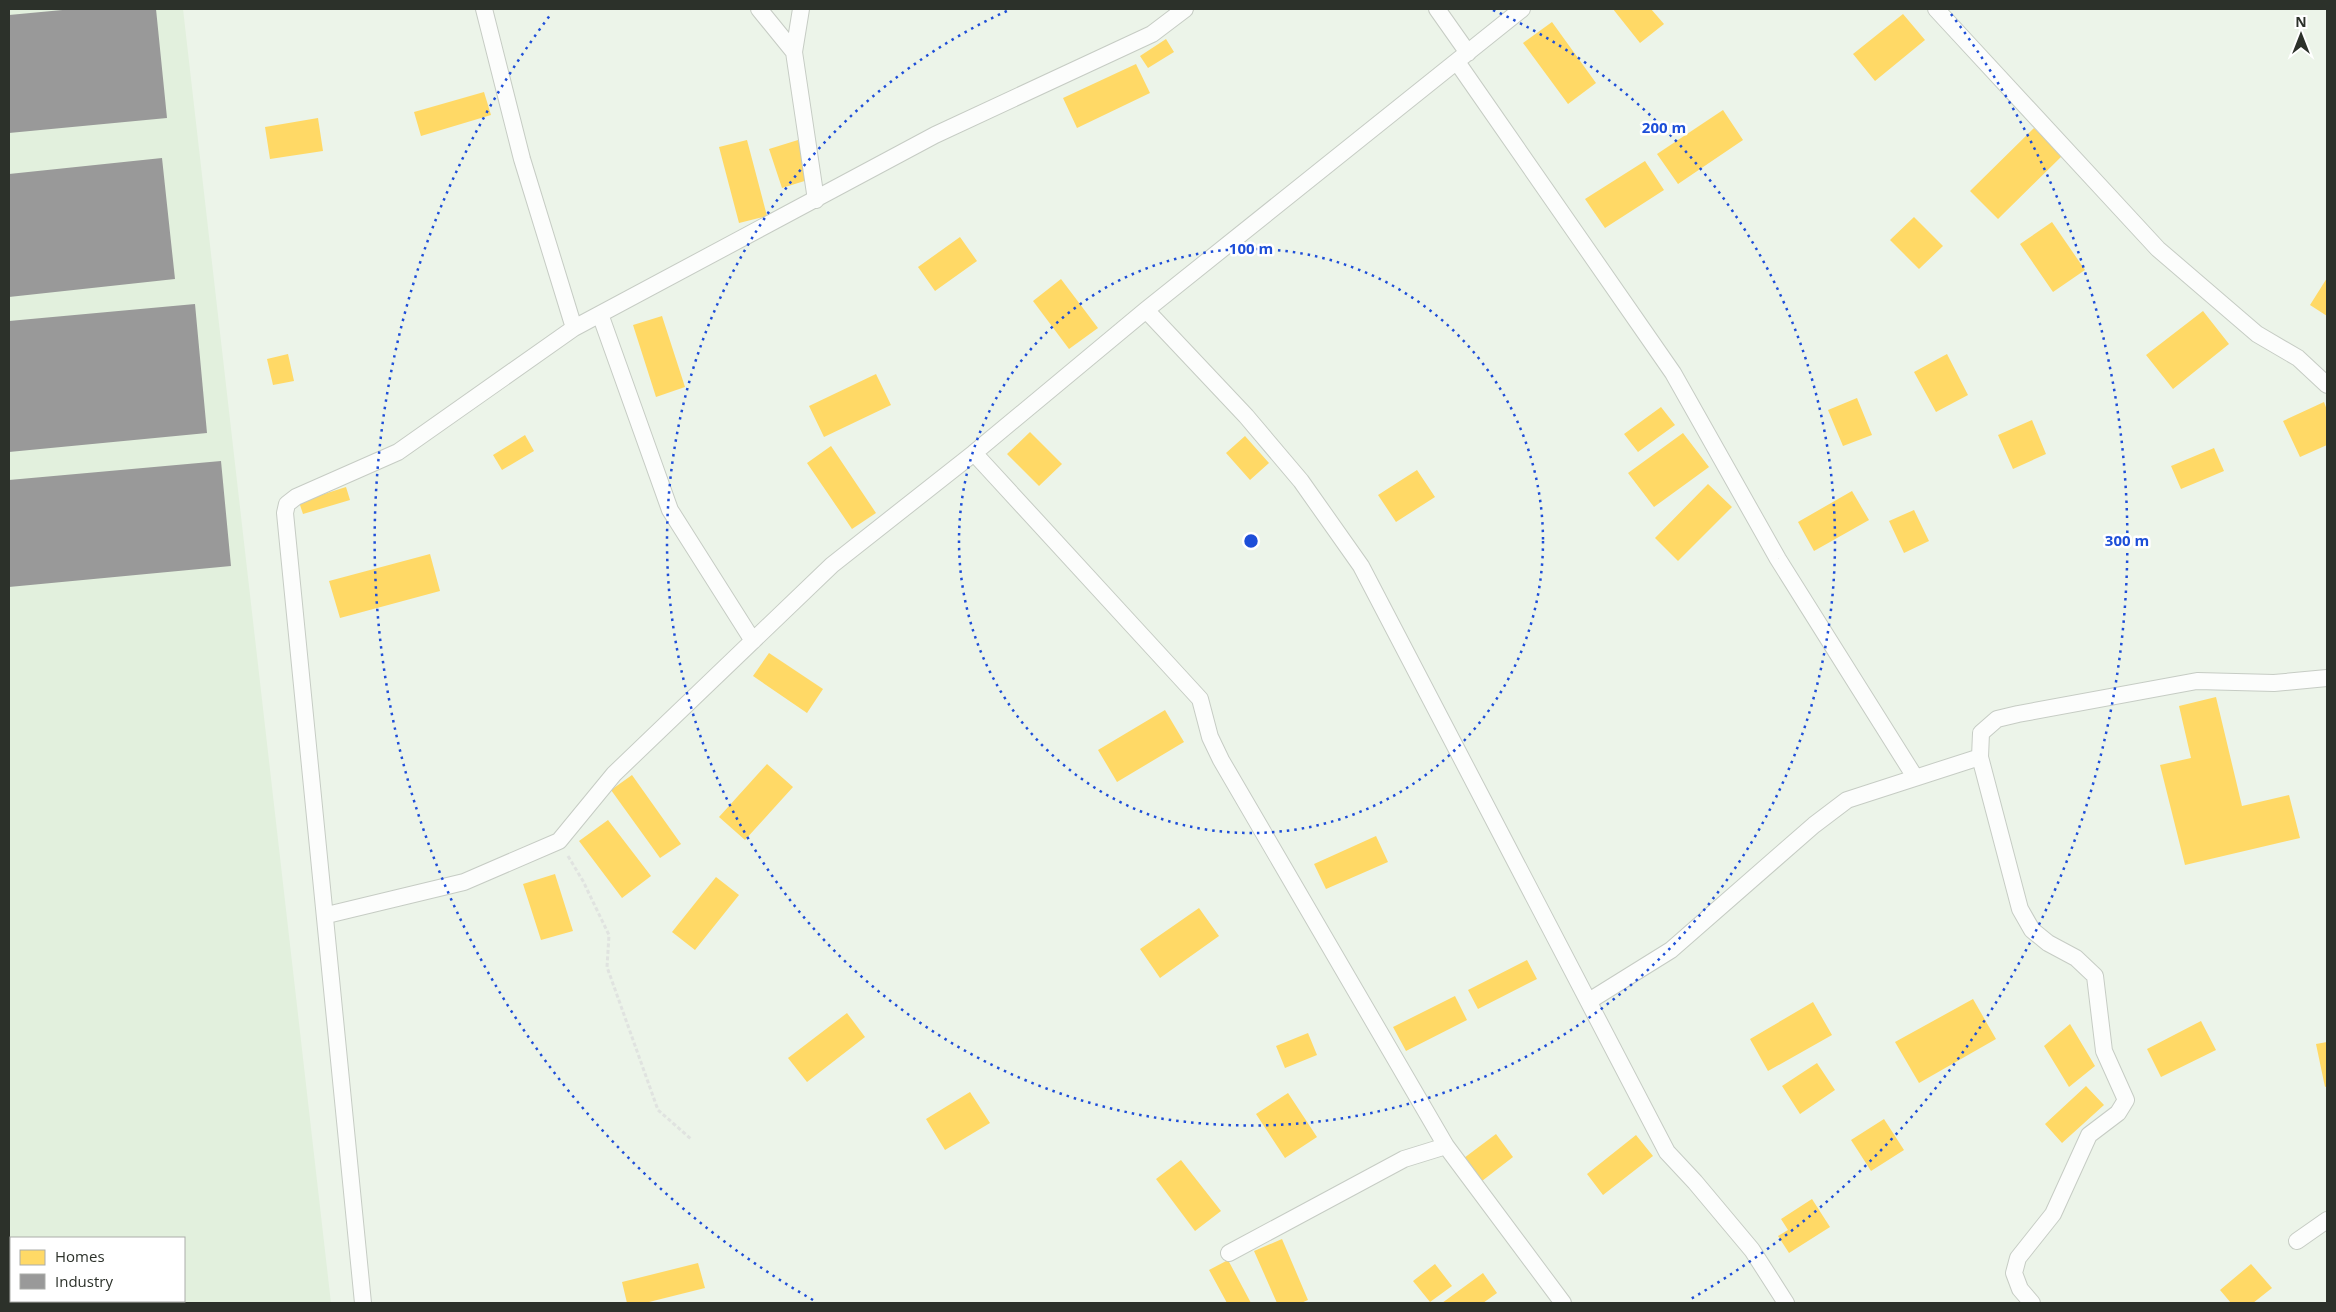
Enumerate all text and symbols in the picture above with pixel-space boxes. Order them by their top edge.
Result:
north arrow [2276,10,2326,60]
text: N [2295,12,2307,31]
text: 200 m [1642,117,1686,137]
text: 100 m [1229,238,1273,258]
text: 300 m [2105,530,2149,550]
centre of rings [1242,532,1260,550]
legend [10,1237,185,1302]
text: Homes [55,1246,105,1266]
text: Industry [55,1271,113,1291]

